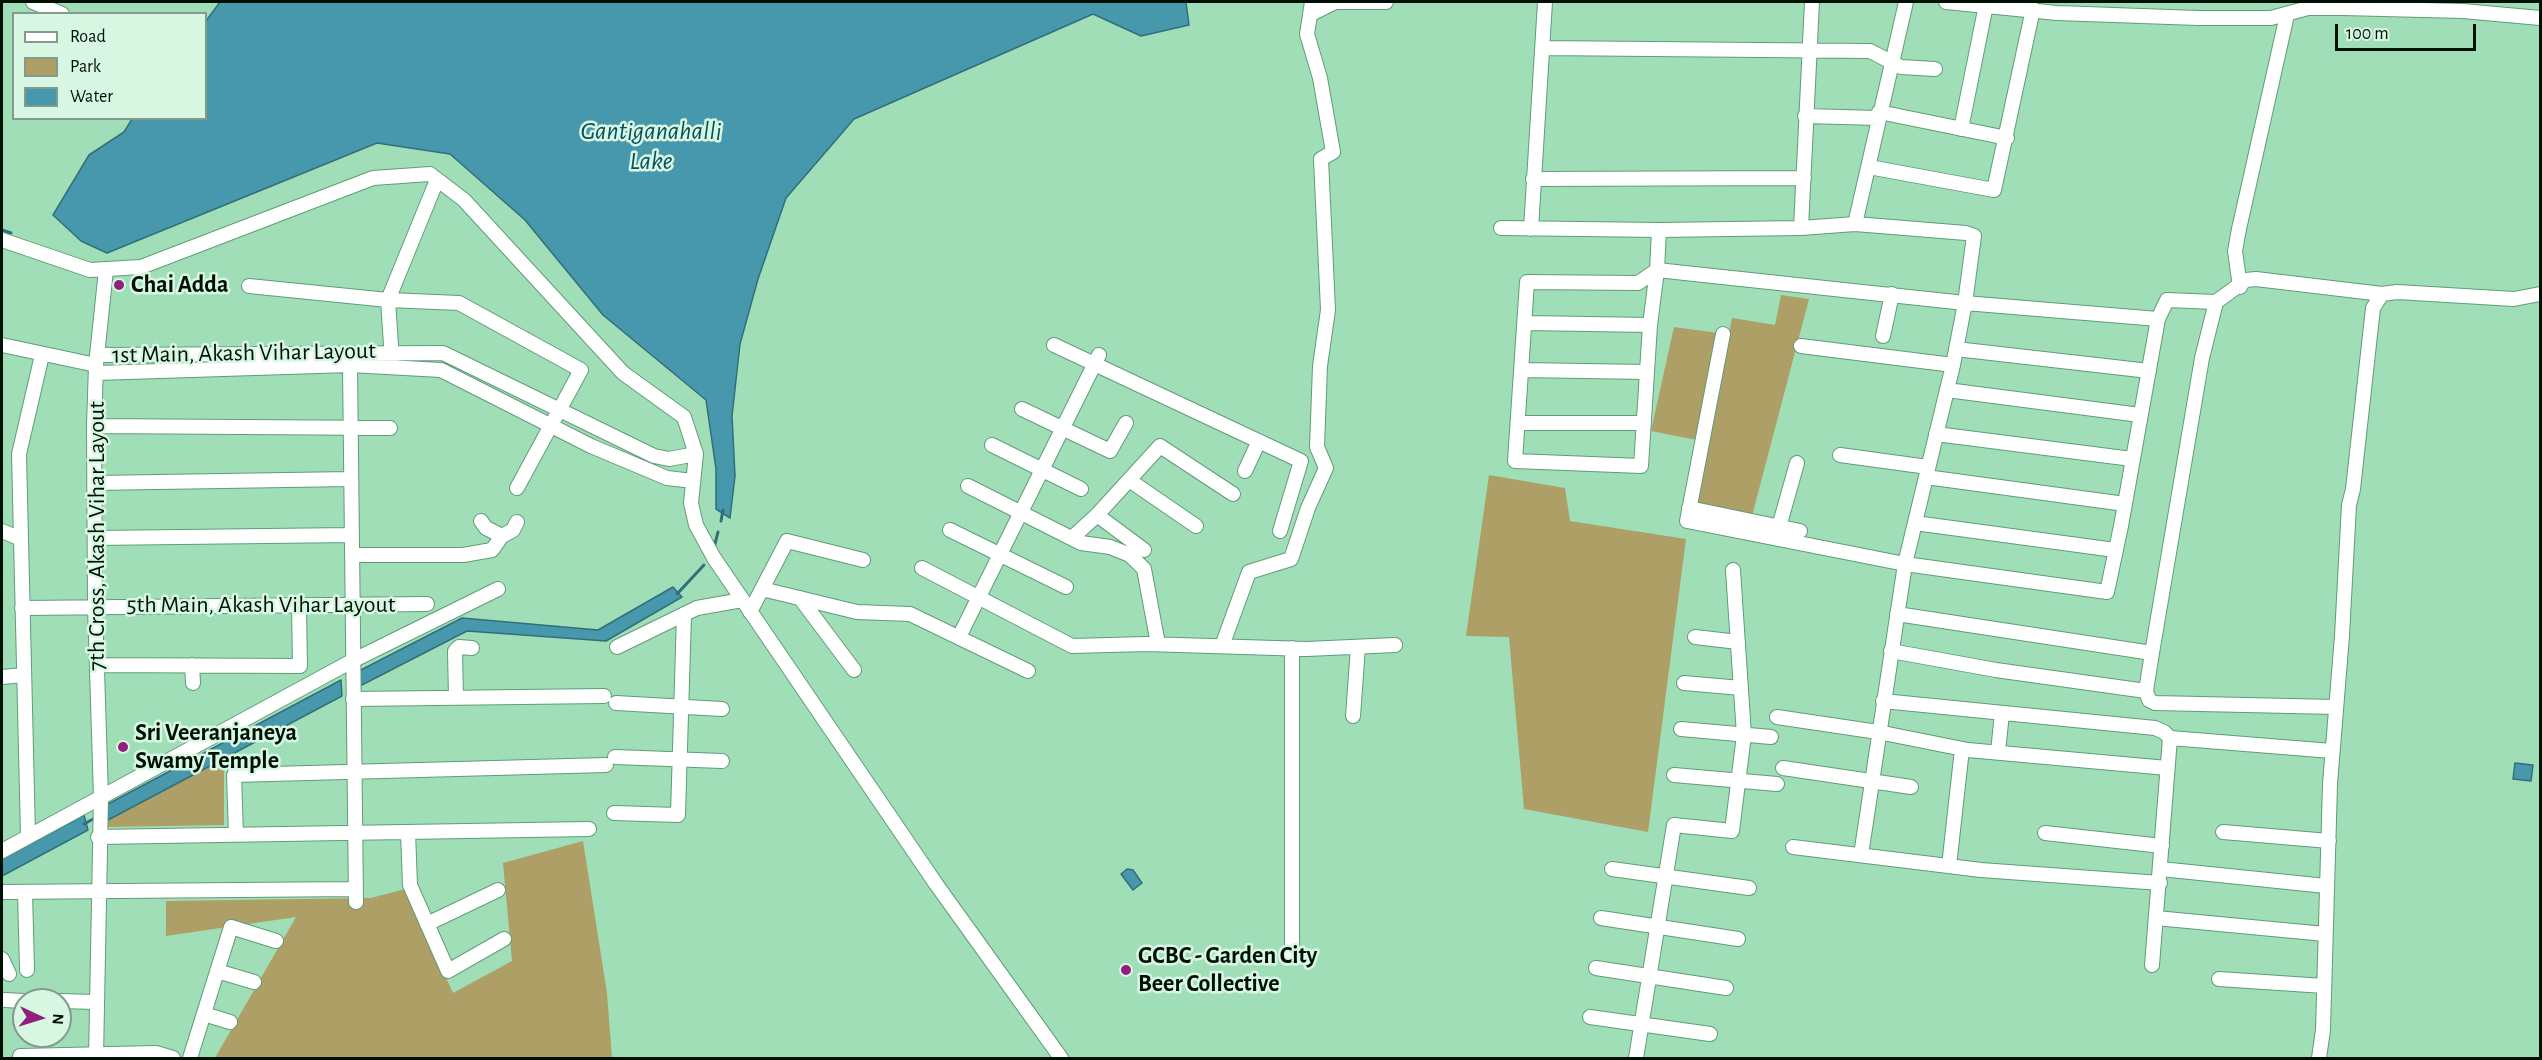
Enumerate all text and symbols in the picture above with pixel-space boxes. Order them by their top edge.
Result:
legend [12,12,207,120]
scale bar [2338,12,2479,50]
text: 100 m [2346,25,2389,43]
text: Road [70,28,106,46]
text: Park [70,58,101,76]
text: Water [70,88,113,106]
water label: Gantiganahalli Lake [581,115,721,176]
place label: Chai Adda [131,271,229,299]
marker: Chai Adda [112,278,126,292]
street label: 1st Main, Akash Vihar Layout [112,336,376,370]
street label: 7th Cross, Akash Vihar Layout [83,401,111,671]
street label: 5th Main, Akash Vihar Layout [126,591,396,619]
place label: Sri Veeranjaneya Swamy Temple [135,719,297,775]
marker: Sri Veeranjaneya Swamy Temple [116,740,130,754]
place label: GCBC - Garden City Beer Collective [1138,942,1317,998]
marker: GCBC - Garden City Beer Collective [1119,963,1133,977]
north arrow [12,988,72,1048]
text: N [50,1013,66,1025]

